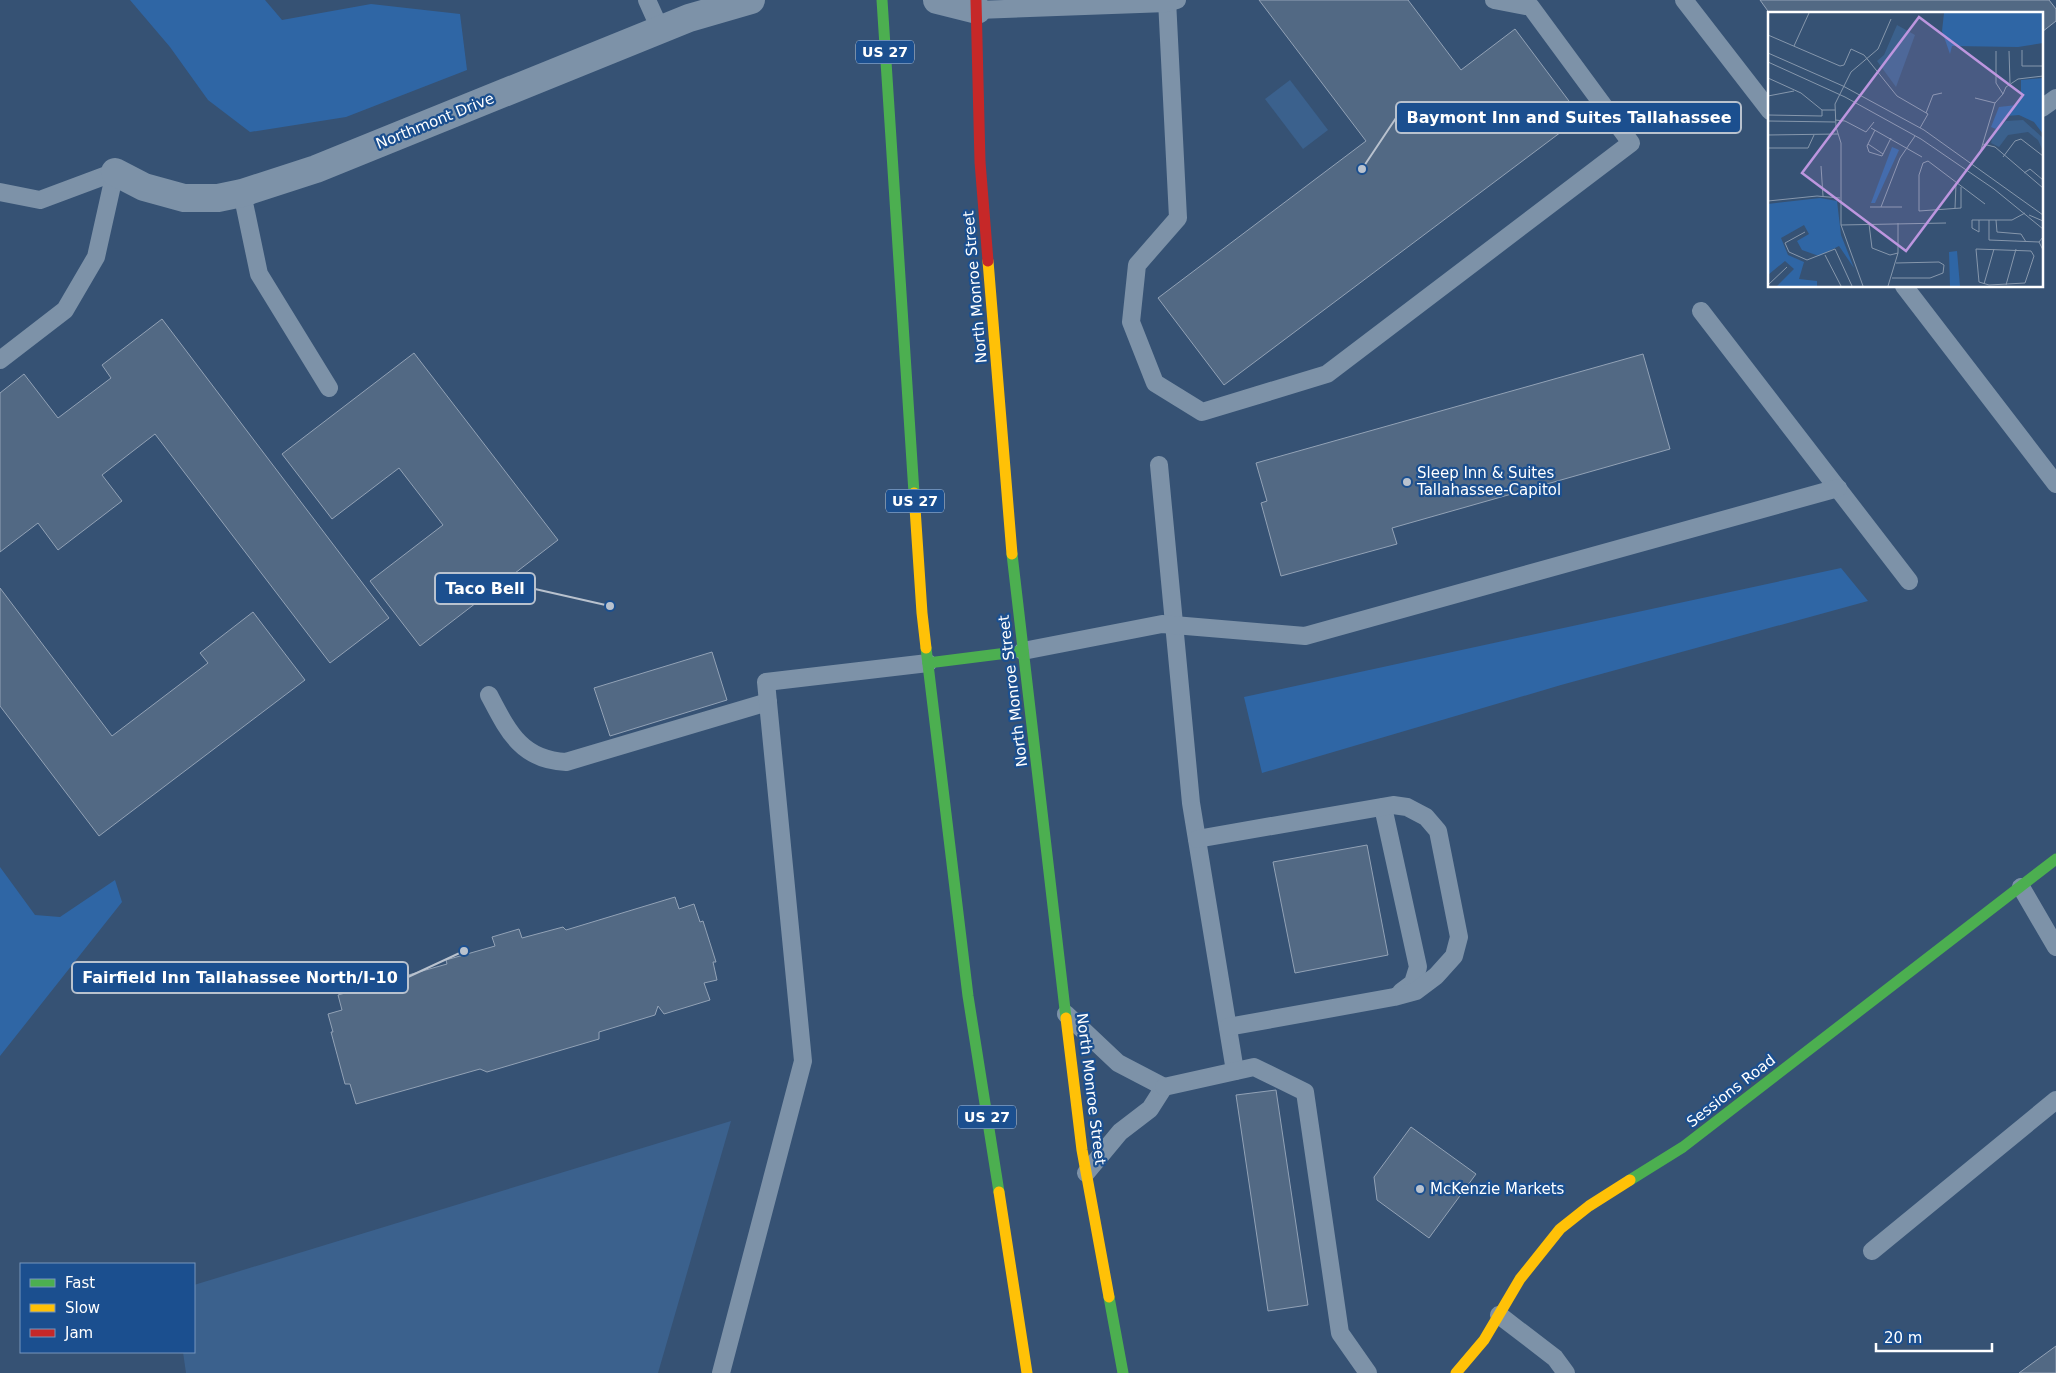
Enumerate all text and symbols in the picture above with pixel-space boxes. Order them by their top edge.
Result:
inset map [1768,12,2044,288]
road number: US 27 [856,41,914,64]
street label: Northmont Drive [373,89,497,153]
callout: Baymont Inn and Suites Tallahassee [1396,102,1741,133]
text: Baymont Inn and Suites Tallahassee [1406,108,1732,127]
street label: North Monroe Street [959,210,991,364]
place label: Sleep Inn & Suites Tallahassee-Capitol [1416,464,1561,499]
marker: Sleep Inn & Suites Tallahassee-Capitol [1401,476,1413,488]
road number: US 27 [886,490,944,512]
callout: Taco Bell [435,573,535,604]
text: Taco Bell [445,579,525,598]
street label: North Monroe Street [995,614,1031,768]
callout: Fairfield Inn Tallahassee North/I-10 [72,962,408,993]
text: Fairfield Inn Tallahassee North/I-10 [82,968,398,987]
street label: North Monroe Street [1073,1012,1109,1166]
street label: Sessions Road [1683,1051,1779,1131]
road number: US 27 [958,1106,1016,1128]
place label: McKenzie Markets [1430,1180,1565,1198]
marker: McKenzie Markets [1414,1183,1426,1195]
legend [20,1263,195,1353]
text: Fast [65,1274,95,1292]
text: Slow [65,1299,100,1317]
scale bar [1876,1320,1992,1352]
text: Jam [64,1324,93,1342]
text: 20 m [1884,1329,1922,1347]

